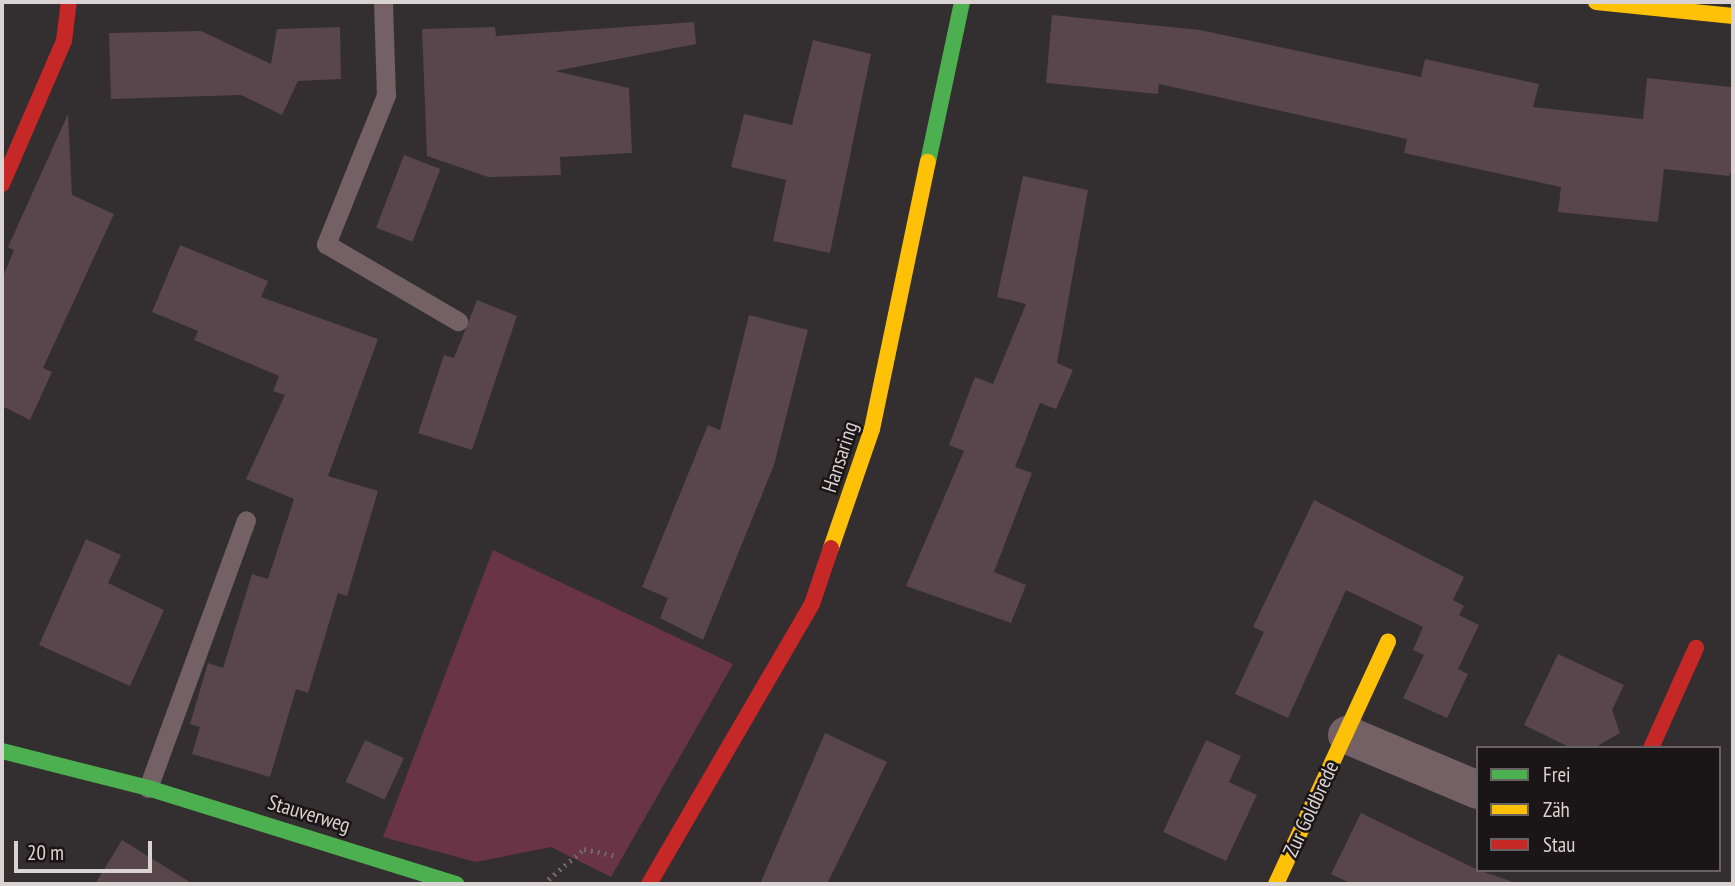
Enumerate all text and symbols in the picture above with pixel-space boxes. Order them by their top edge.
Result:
street label: Hansaring [817,418,863,496]
legend [1476,746,1721,872]
street label: Zur Goldbrede [1278,757,1344,861]
text: Frei [1543,761,1571,788]
street label: Stauverweg [265,790,353,838]
text: Zäh [1543,796,1570,823]
scale bar [18,826,156,870]
text: Stau [1543,831,1575,858]
text: 20 m [27,839,64,866]

